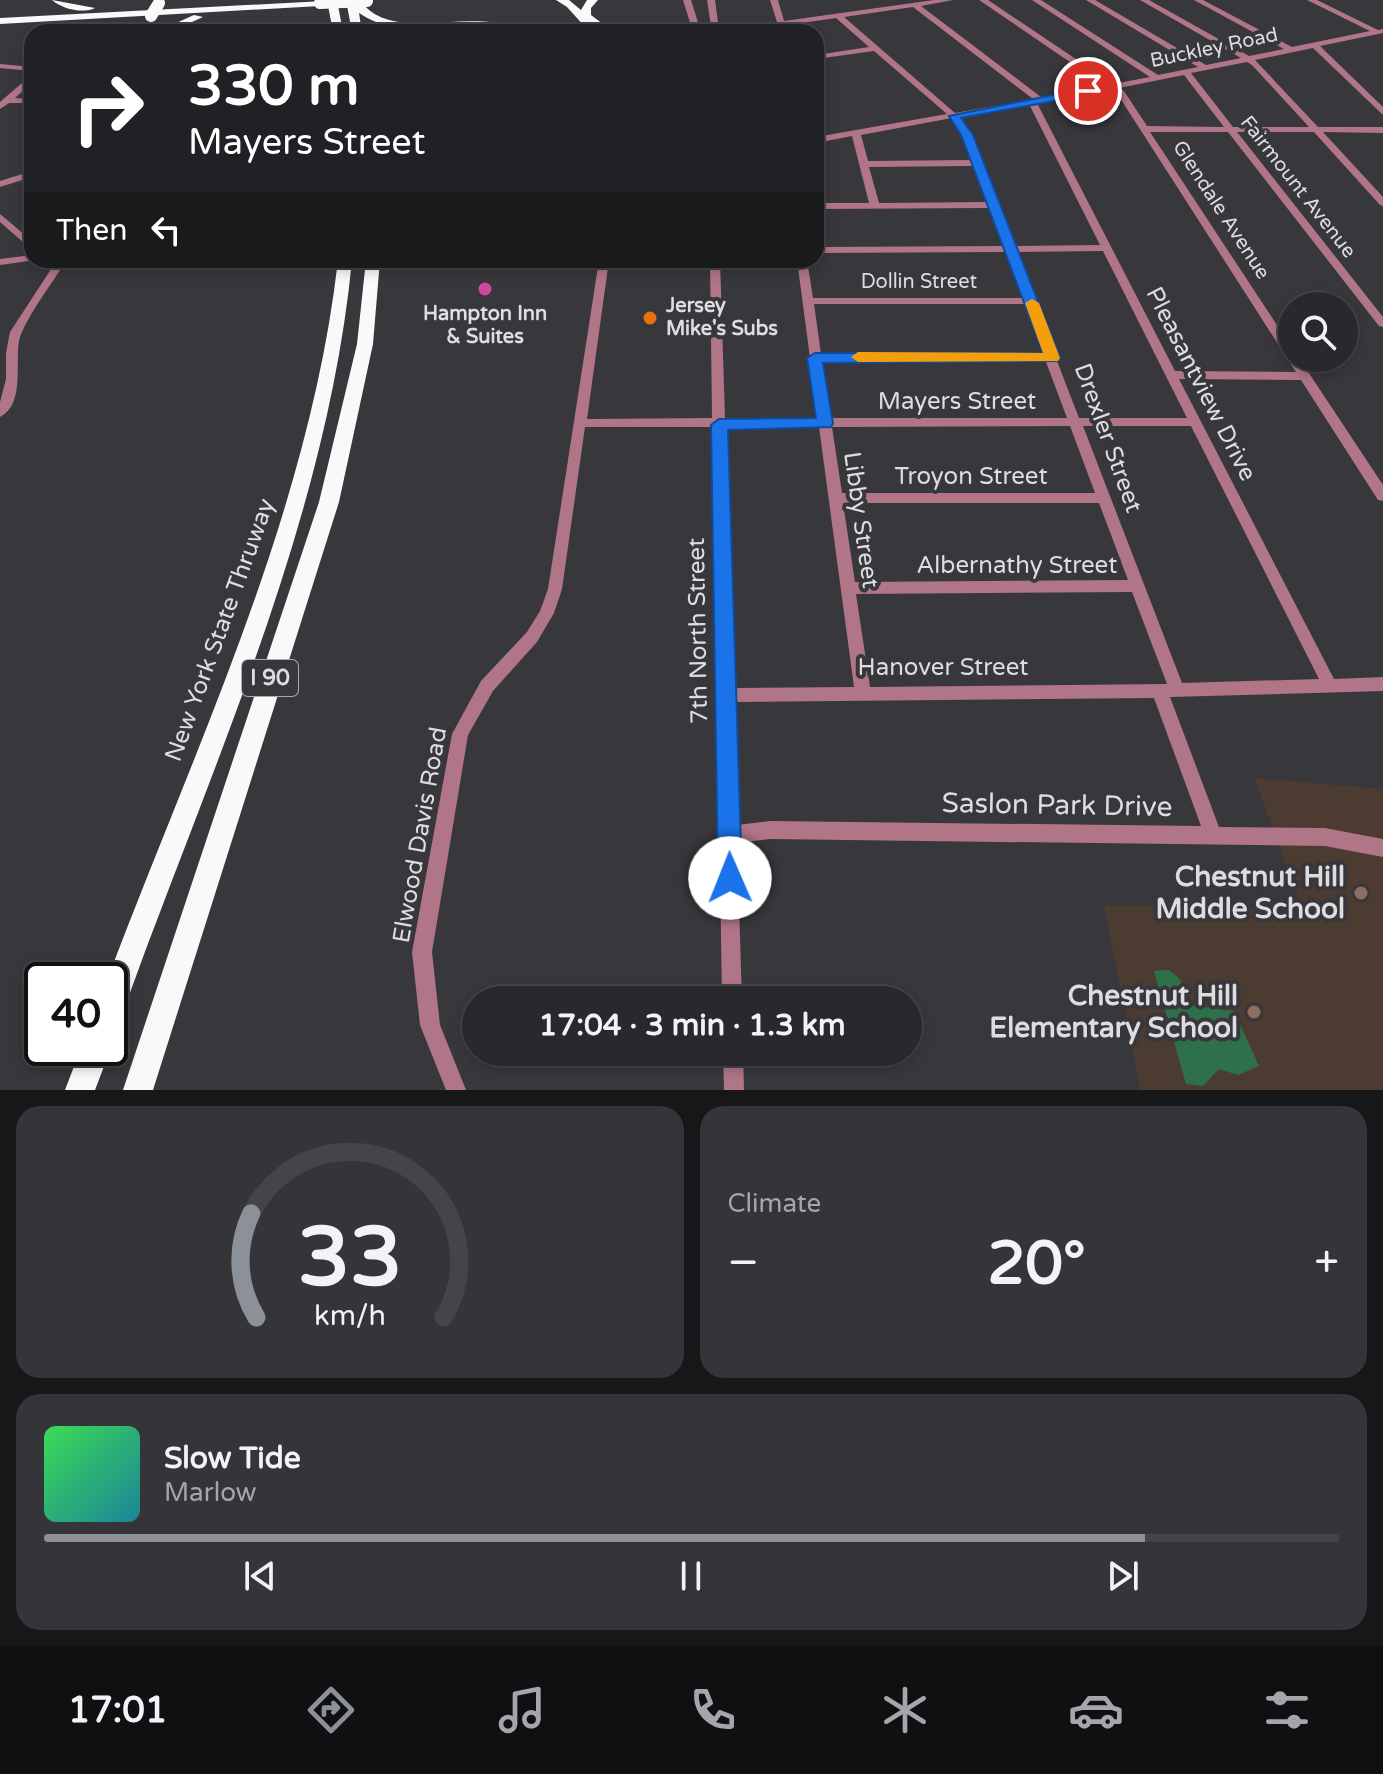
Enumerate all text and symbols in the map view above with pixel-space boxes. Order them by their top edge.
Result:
street label: Buckley Road [1148,23,1280,73]
text: 330 m [188,53,359,120]
icon: right [56,56,160,160]
pin [1054,57,1122,125]
icon: arrive [1066,69,1110,113]
street label: Fairmount Avenue [1235,111,1361,263]
text: Mayers Street [188,121,425,164]
street label: Glendale Avenue [1167,136,1275,284]
icon: left [144,208,188,252]
text: Then [56,212,128,249]
street label: Dollin Street [861,270,977,294]
marker: Hampton Inn & Suites [476,280,494,298]
street label: Pleasantview Drive [1140,282,1262,486]
map controls [1278,292,1358,372]
button: search [1278,292,1358,372]
place label: Jersey Mike's Subs [665,294,778,341]
place label: Hampton Inn & Suites [423,302,547,349]
marker: Jersey Mike's Subs [641,309,659,327]
street label: Drexler Street [1068,359,1148,517]
street label: Mayers Street [878,387,1036,416]
street label: Libby Street [837,450,885,590]
street label: Troyon Street [894,462,1048,491]
street label: New York State Thruway [159,494,281,765]
street label: 7th North Street [682,538,714,724]
street label: Albernathy Street [917,551,1117,580]
street label: Hanover Street [858,653,1028,682]
road number: I 90 [242,660,298,696]
street label: Elwood Davis Road [387,725,453,945]
street label: Saslon Park Drive [941,786,1173,824]
position arrow [688,836,772,920]
place label: Chestnut Hill Middle School [1156,860,1345,926]
marker: Chestnut Hill Middle School [1352,884,1370,902]
speed limit sign: 40 [24,962,128,1066]
place label: Chestnut Hill Elementary School [989,979,1238,1045]
marker: Chestnut Hill Elementary School [1245,1003,1263,1021]
text: 17:04 · 3 min · 1.3 km [538,1007,846,1044]
text: Climate [728,1188,821,1219]
text: 33 [298,1208,402,1308]
text: 20° [988,1228,1086,1300]
text: − [728,1237,759,1290]
text: + [1314,1237,1339,1290]
text: km/h [314,1299,386,1333]
text: Slow Tide [164,1440,301,1477]
text: Marlow [164,1477,256,1508]
icon: previous [238,1554,282,1598]
icon: pause [669,1554,713,1598]
icon: next [1101,1554,1145,1598]
icon: directions [303,1682,359,1738]
icon: music [494,1682,550,1738]
icon: phone [685,1682,741,1738]
icon: climate [877,1682,933,1738]
icon: car [1068,1682,1124,1738]
icon: filters [1259,1682,1315,1738]
text: 17:01 [68,1689,167,1732]

